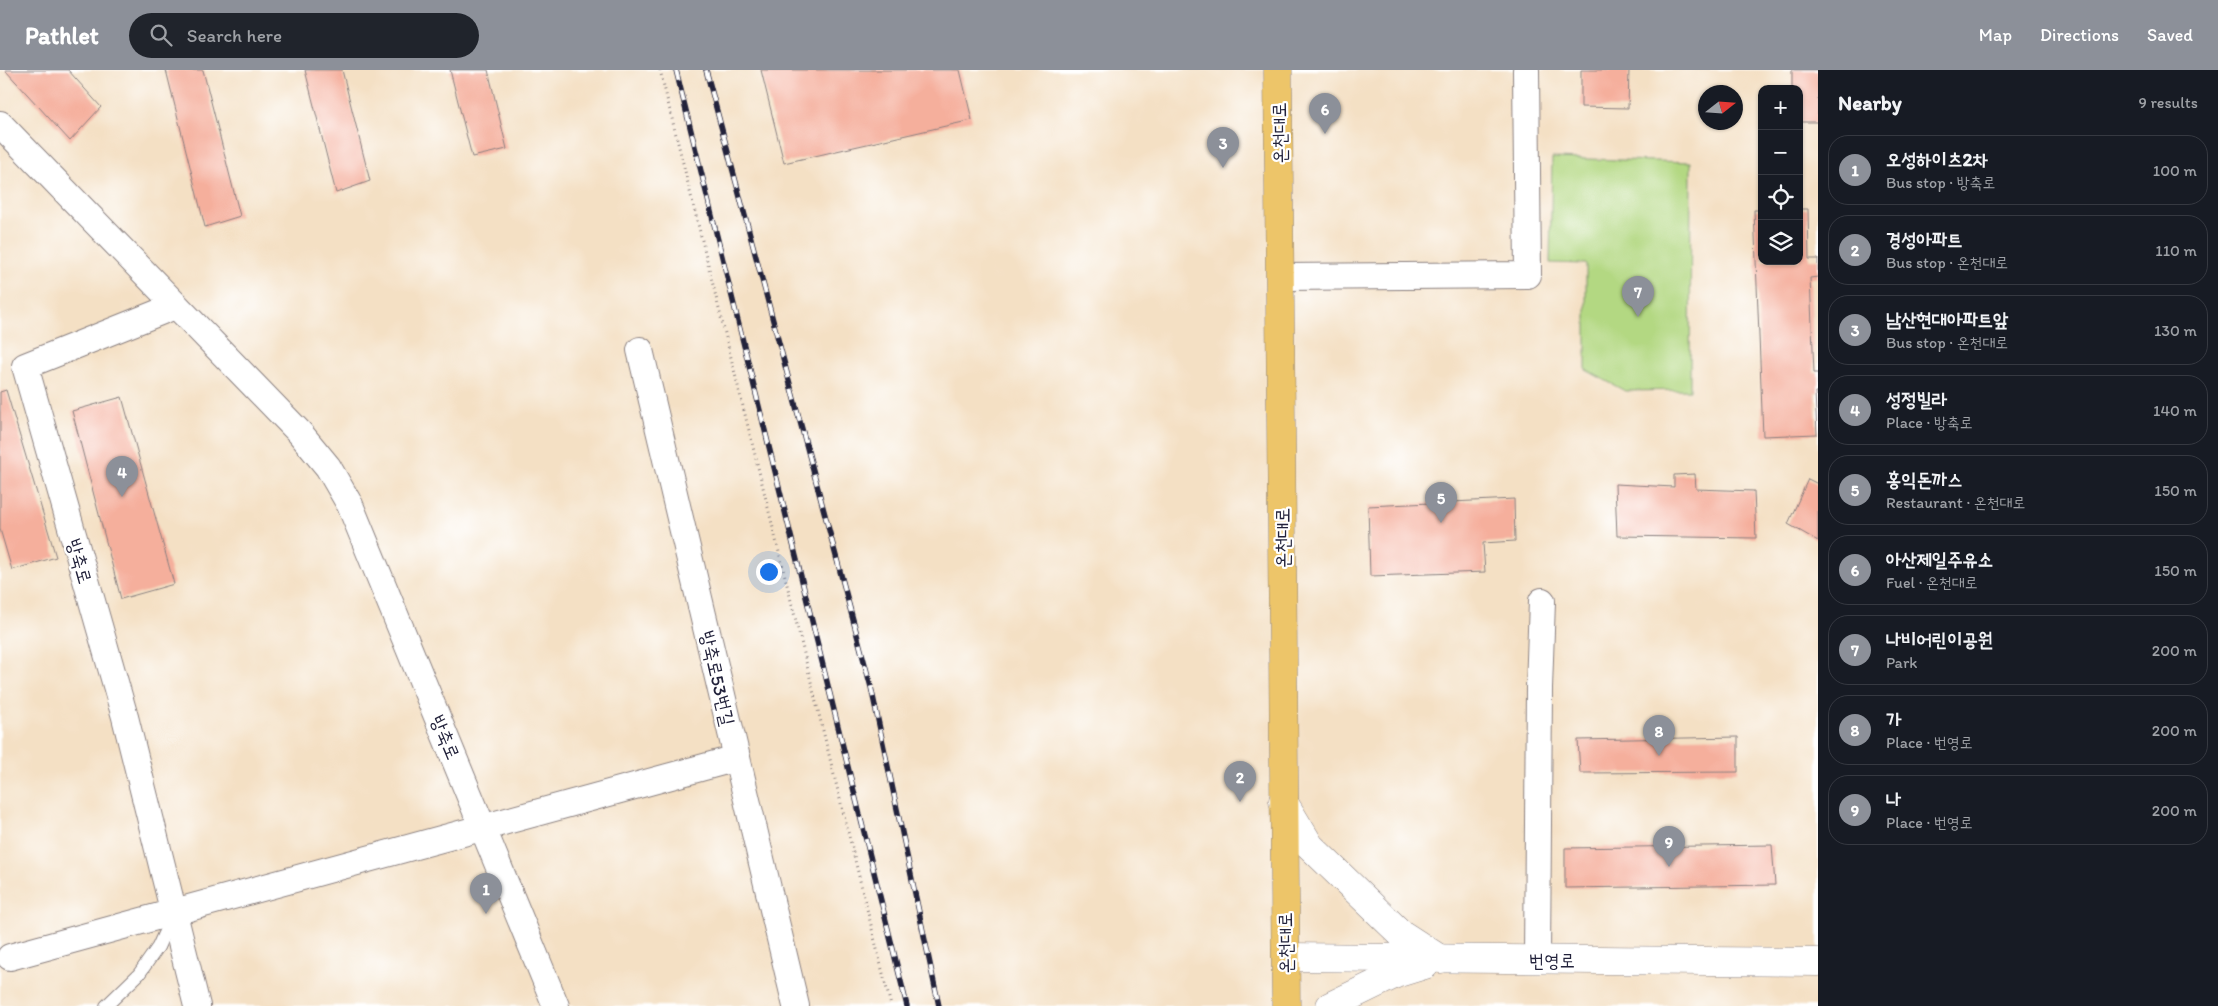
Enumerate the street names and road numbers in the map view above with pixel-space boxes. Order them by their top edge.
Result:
street label: 온천대로 [1267,102,1292,164]
street label: 온천대로 [1271,507,1294,569]
street label: 방축로 [62,536,97,586]
street label: 방축로53번길 [695,628,740,728]
street label: 방축로 [426,712,465,763]
street label: 온천대로 [1273,912,1298,974]
street label: 번영로 [1529,949,1575,972]

